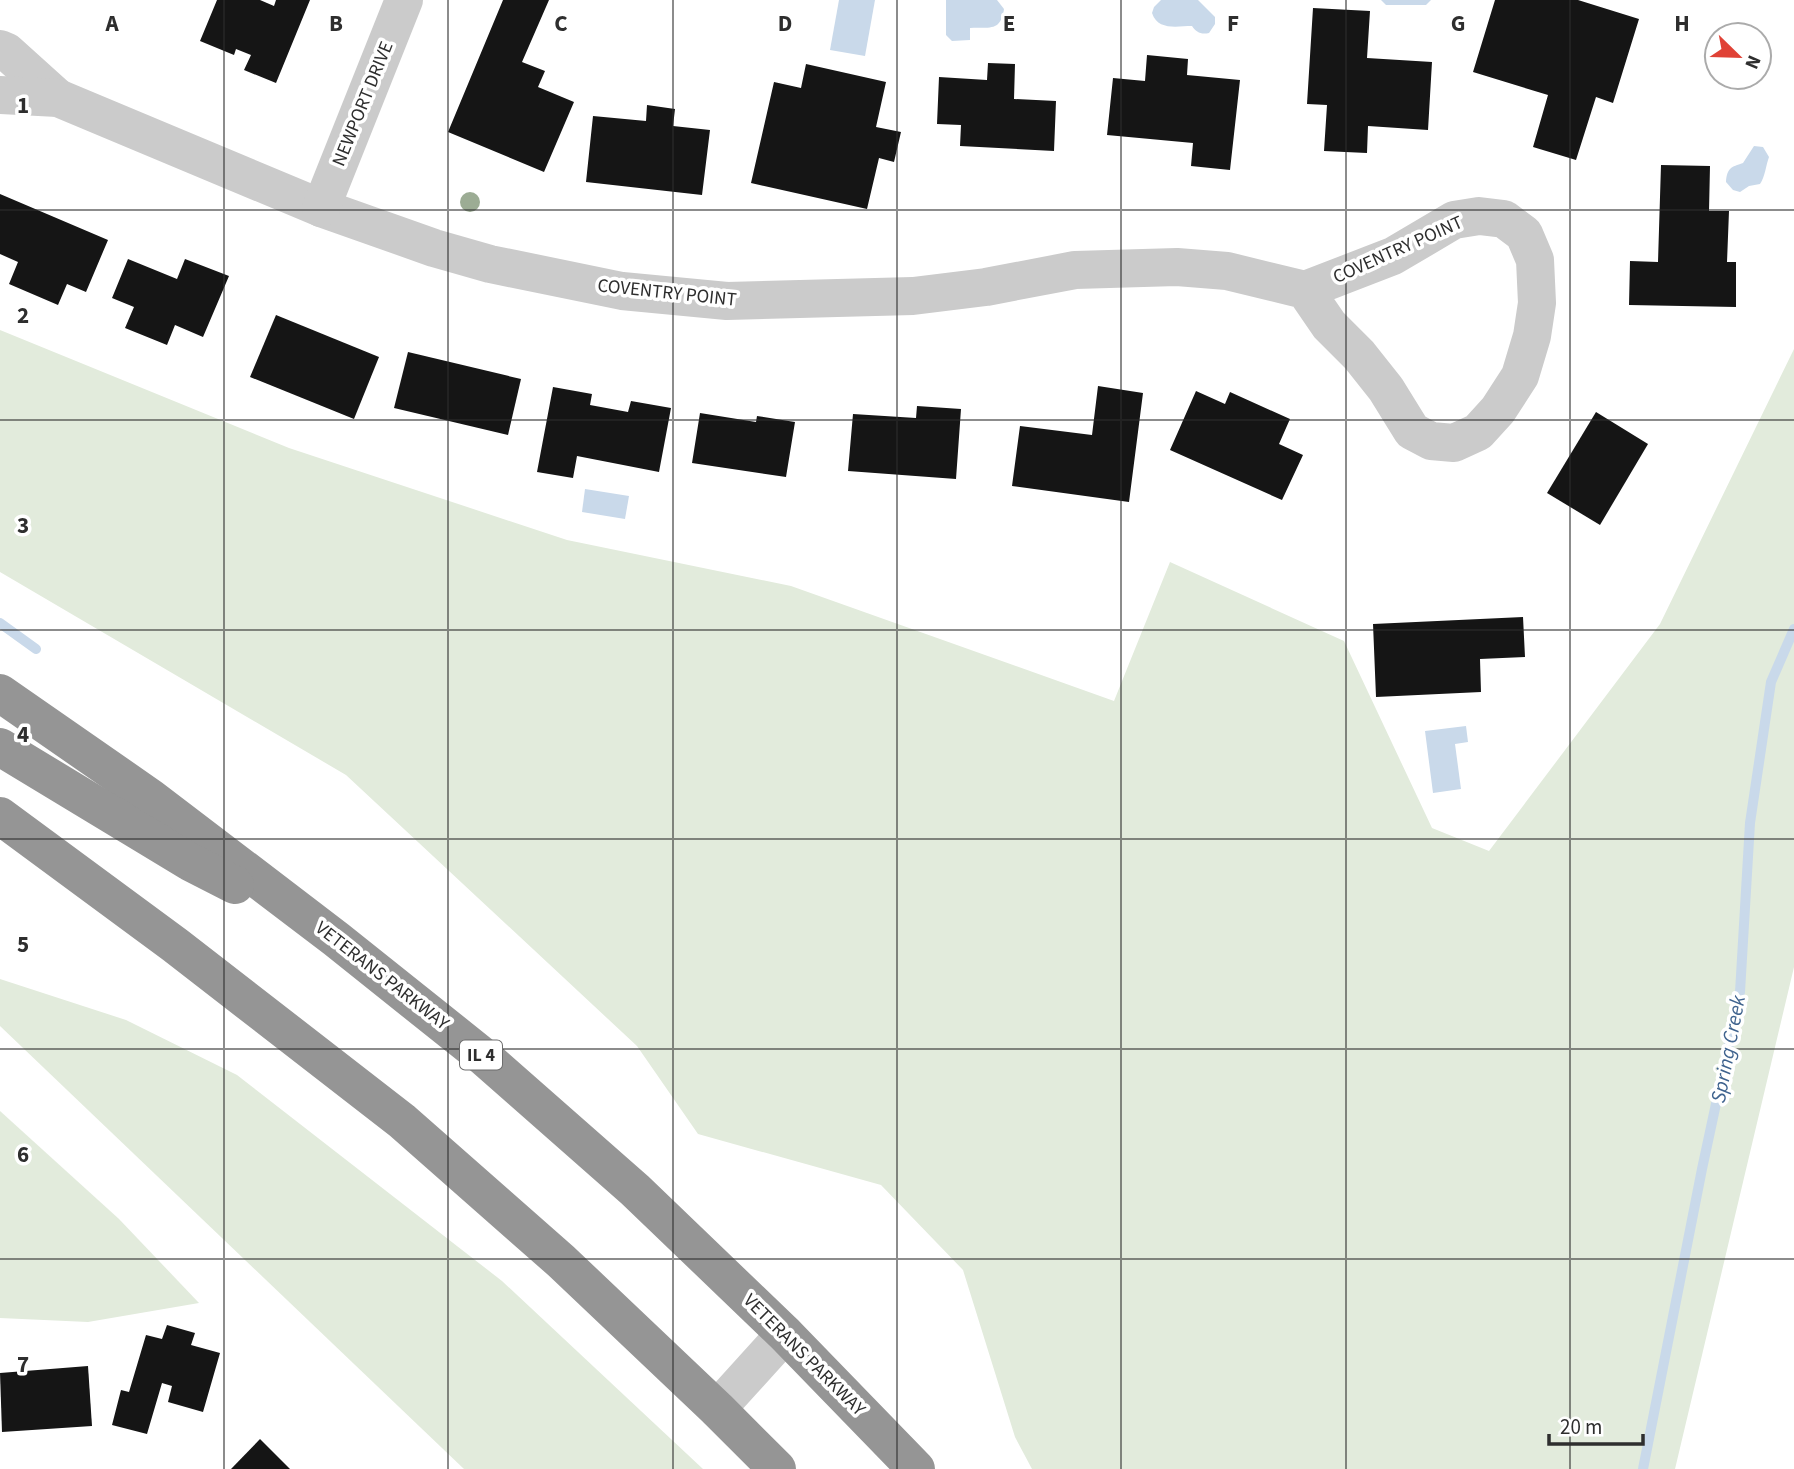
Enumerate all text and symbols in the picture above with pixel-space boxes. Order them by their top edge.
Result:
text: A [104,7,119,40]
text: B [329,7,343,40]
text: C [554,7,568,40]
text: D [778,7,792,40]
text: E [1003,7,1015,40]
text: F [1227,7,1239,40]
text: G [1451,7,1465,40]
text: H [1674,7,1690,40]
north arrow [1703,21,1773,91]
street label: NEWPORT DRIVE [326,38,400,170]
text: N [1737,51,1767,73]
text: 1 [17,89,29,122]
street label: COVENTRY POINT [1329,209,1467,291]
street label: COVENTRY POINT [596,272,738,314]
text: 2 [17,299,29,332]
text: 3 [17,509,29,542]
text: 4 [17,718,29,751]
street label: VETERANS PARKWAY [309,915,455,1037]
text: 5 [17,928,29,961]
water label: Spring Creek [1703,992,1753,1105]
road number: IL 4 [460,1040,502,1070]
text: 6 [17,1138,29,1171]
street label: VETERANS PARKWAY [737,1288,872,1423]
text: 7 [17,1348,29,1381]
scale bar [1549,1402,1644,1446]
text: 20 m [1560,1412,1602,1442]

